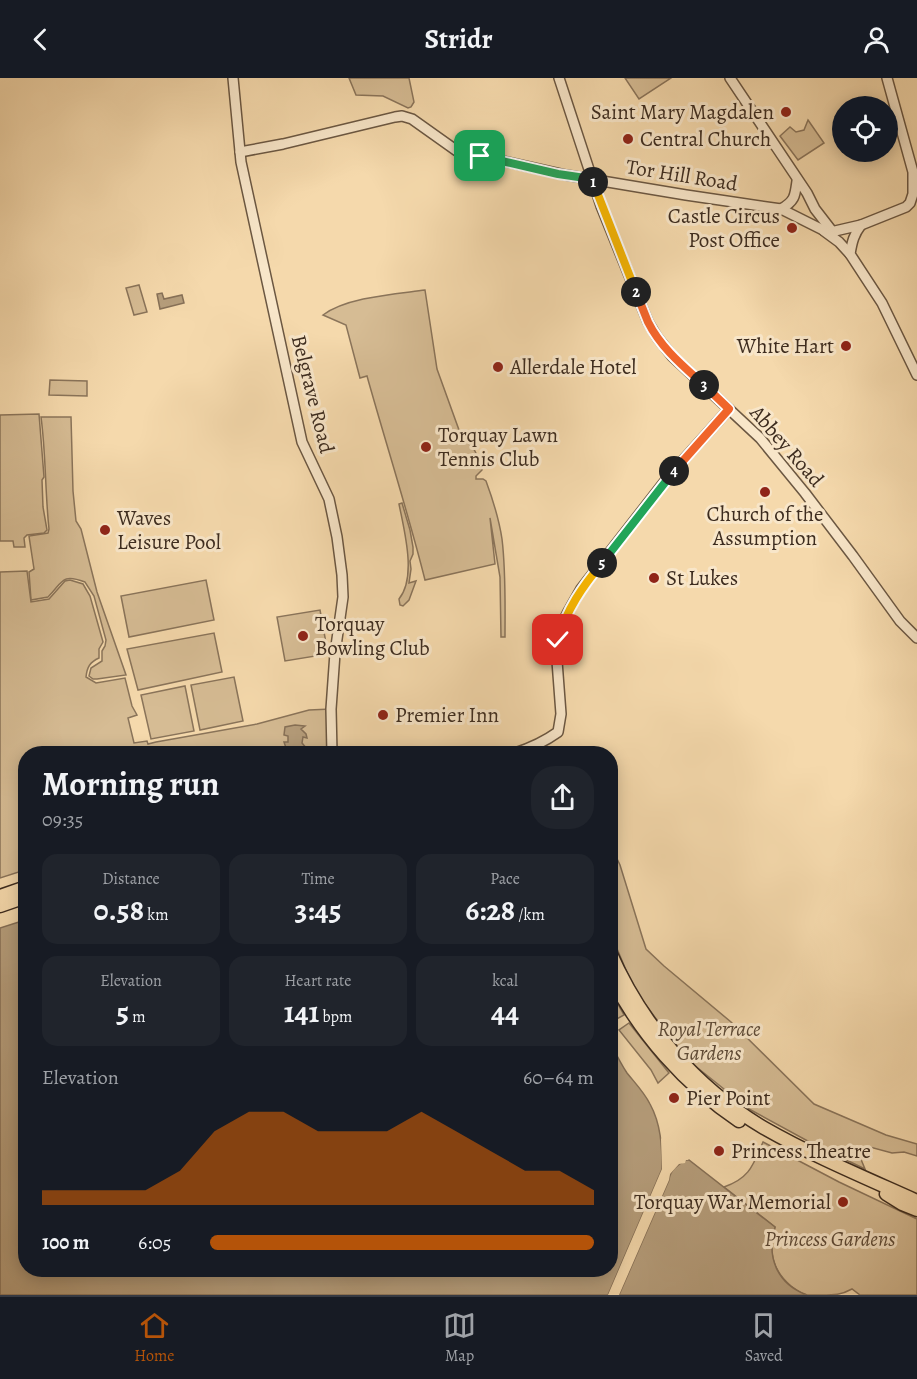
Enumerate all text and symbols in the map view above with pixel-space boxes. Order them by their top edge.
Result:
text: Stridr [424,21,493,57]
icon: back [24,23,57,56]
icon: person [860,23,893,56]
map controls [832,96,898,162]
button: locate [832,96,898,162]
place label: Saint Mary Magdalen [591,98,774,126]
marker: Saint Mary Magdalen [779,105,793,119]
place label: Central Church [640,125,771,153]
pin [454,130,505,181]
marker: Central Church [621,132,635,146]
icon: arrive [463,139,496,172]
street label: Tor Hill Road [624,152,740,198]
pin: 1 [578,167,608,197]
text: 1 [590,171,596,193]
place label: Castle Circus Post Office [668,202,780,254]
marker: Castle Circus Post Office [785,221,799,235]
pin: 2 [621,277,651,307]
text: 2 [632,281,640,303]
street label: Belgrave Road [285,332,341,457]
place label: White Hart [736,332,834,360]
marker: White Hart [839,339,853,353]
place label: Allerdale Hotel [509,353,636,381]
marker: Allerdale Hotel [491,360,505,374]
pin: 3 [689,370,719,400]
text: 3 [701,374,707,396]
street label: Abbey Road [743,398,831,493]
place label: Torquay Lawn Tennis Club [438,421,558,473]
marker: Torquay Lawn Tennis Club [419,440,433,454]
pin: 4 [659,456,689,486]
text: 4 [670,460,678,482]
marker: Church of the Assumption [758,485,772,499]
place label: Church of the Assumption [707,500,823,552]
place label: Waves Leisure Pool [116,504,221,556]
marker: Waves Leisure Pool [98,523,112,537]
pin: 5 [587,548,617,578]
text: 5 [599,552,605,574]
place label: St Lukes [666,564,738,592]
marker: St Lukes [647,571,661,585]
place label: Torquay Bowling Club [315,610,430,662]
pin [532,614,583,665]
icon: check [541,623,574,656]
marker: Torquay Bowling Club [296,629,310,643]
place label: Premier Inn [395,701,499,729]
marker: Premier Inn [376,708,390,722]
text: Morning run [42,761,219,806]
button: share [531,766,594,829]
text: 09:35 [42,806,83,833]
text: Distance [102,868,160,890]
text: Time [301,868,335,890]
text: Pace [490,868,520,890]
text: 0.58 [94,890,144,930]
text: 3:45 [295,890,341,930]
text: 6:28 [465,890,515,930]
text: km [144,904,169,926]
text: /km [515,904,545,926]
text: Elevation [100,970,162,992]
text: Heart rate [285,970,351,992]
text: kcal [492,970,518,992]
text: 5 [116,992,129,1032]
text: 141 [284,992,319,1032]
text: 44 [491,992,519,1032]
text: m [129,1006,146,1028]
text: bpm [319,1006,352,1028]
park label: Royal Terrace Gardens [658,1015,761,1067]
text: Elevation [42,1064,119,1091]
text: 60–64 m [523,1064,594,1091]
place label: Pier Point [686,1084,770,1112]
marker: Pier Point [667,1091,681,1105]
place label: Princess Theatre [731,1137,871,1165]
marker: Princess Theatre [712,1144,726,1158]
place label: Torquay War Memorial [634,1188,831,1216]
marker: Torquay War Memorial [836,1195,850,1209]
park label: Princess Gardens [765,1225,895,1253]
text: 100 m [42,1229,90,1256]
text: 6:05 [138,1229,171,1256]
tab: Home [134,1309,175,1367]
tab: Map [443,1309,476,1367]
tab: Saved [745,1309,783,1367]

